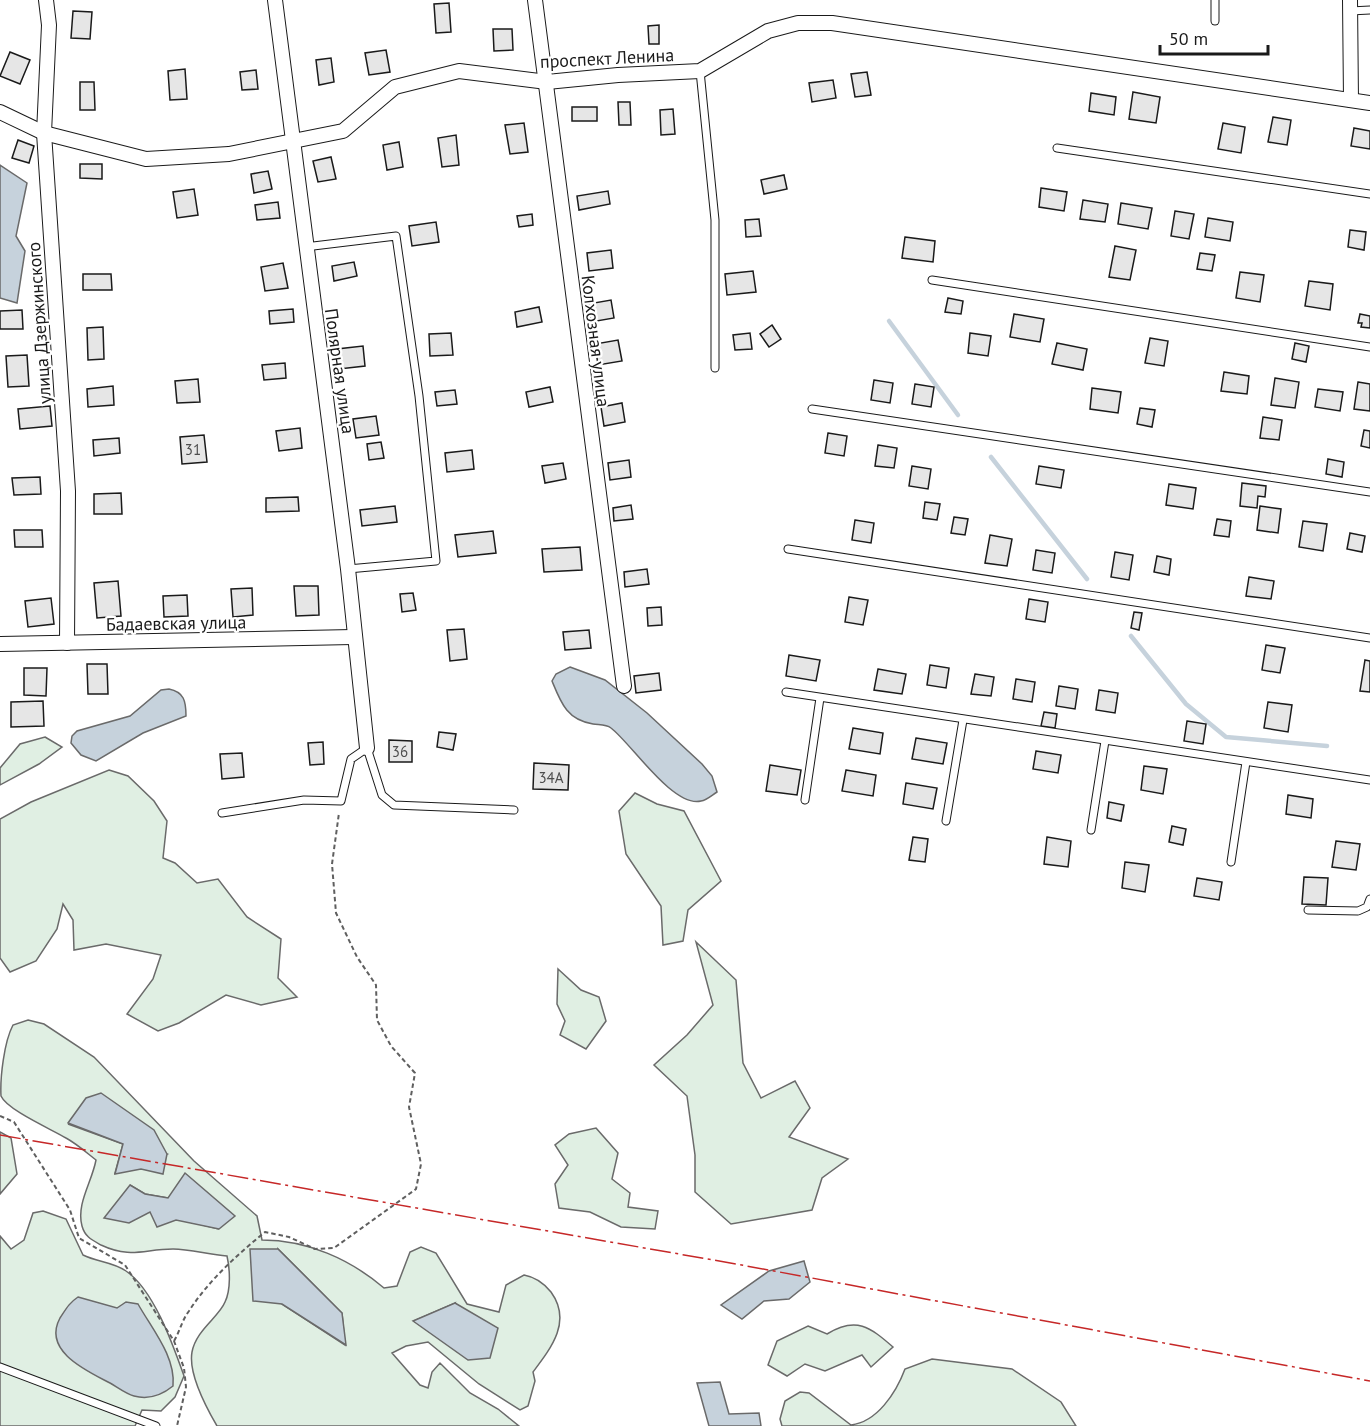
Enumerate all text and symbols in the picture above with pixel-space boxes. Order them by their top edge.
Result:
scale bar [1160,18,1268,56]
text: 50 m [1169,27,1208,50]
street label: проспект Ленина [539,43,675,73]
street label: улица Дзержинского [22,241,56,405]
street label: Колхозная улица [577,274,615,408]
street label: Полярная улица [320,307,360,435]
house number: 31 [185,440,201,459]
street label: Бадаевская улица [106,610,246,636]
house number: 36 [392,742,408,761]
house number: 34А [538,768,564,787]

